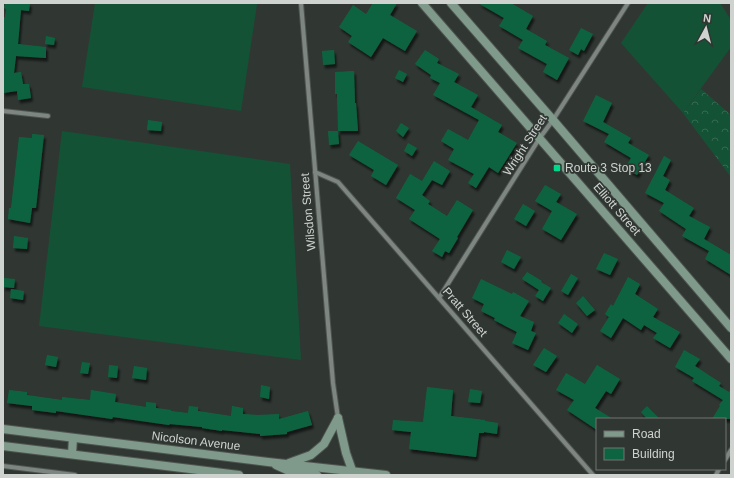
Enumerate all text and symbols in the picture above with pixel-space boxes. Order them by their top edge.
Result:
north arrow [686,8,726,48]
text: N [703,12,712,25]
street label: Wright Street [500,111,550,178]
place label: Route 3 Stop 13 [565,161,652,175]
marker: Route 3 Stop 13 [552,163,562,173]
street label: Wilsdon Street [298,172,318,251]
street label: Elliott Street [590,180,644,239]
street label: Pratt Street [440,285,491,340]
legend [596,418,726,470]
text: Road [632,427,661,441]
street label: Nicolson Avenue [151,429,241,453]
text: Building [632,447,675,461]

